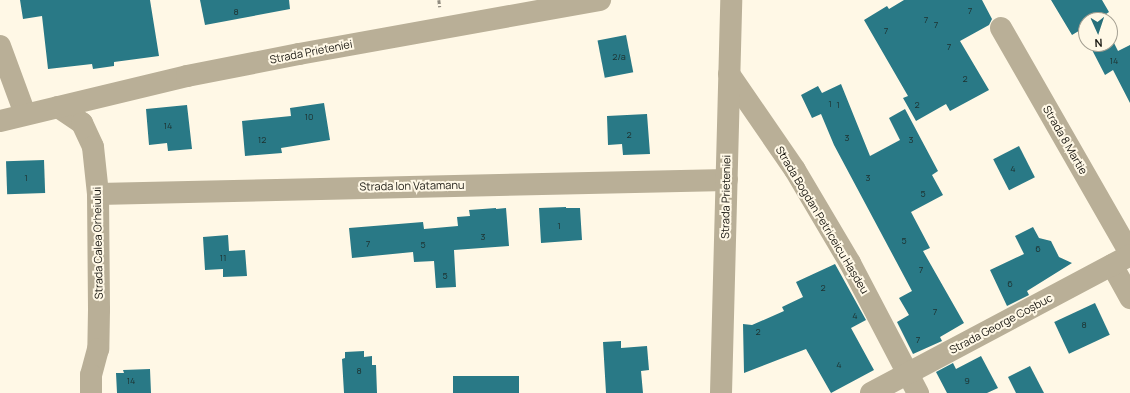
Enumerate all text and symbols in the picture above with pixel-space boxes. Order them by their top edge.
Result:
house number: 7 [968,6,972,16]
house number: 8 [233,7,239,17]
north arrow [1078,12,1118,52]
house number: 7 [924,15,928,25]
house number: 7 [934,20,938,30]
house number: 7 [884,26,888,36]
text: N [1094,36,1103,51]
street label: Strada Prieteniei [268,38,354,66]
house number: 7 [947,42,951,52]
house number: 2/a [612,52,626,62]
house number: 14 [1110,56,1118,66]
house number: 2 [962,74,968,84]
house number: 1 [828,99,832,109]
house number: 1 [836,100,840,110]
house number: 2 [914,100,920,110]
street label: Strada 8 Martie [1040,103,1090,177]
house number: 10 [305,112,313,122]
house number: 14 [164,121,172,131]
house number: 2 [626,130,632,140]
house number: 3 [845,133,849,143]
house number: 12 [258,135,266,145]
house number: 3 [909,135,913,145]
street label: Strada Bogdan Petriceicu Hașdeu [773,144,871,296]
street label: Strada Prieteniei [719,155,733,239]
house number: 4 [1010,164,1016,174]
house number: 1 [24,173,28,183]
house number: 3 [866,173,870,183]
street label: Strada Ion Vatamanu [359,178,465,194]
street label: Strada Calea Orheiului [90,187,106,299]
house number: 5 [920,189,926,199]
house number: 1 [557,221,561,231]
house number: 3 [481,232,485,242]
house number: 5 [901,236,907,246]
house number: 7 [366,239,370,249]
house number: 5 [420,240,426,250]
house number: 6 [1035,244,1041,254]
house number: 11 [219,253,227,263]
house number: 7 [919,265,923,275]
house number: 5 [442,271,448,281]
house number: 6 [1007,279,1013,289]
house number: 2 [820,283,826,293]
street label: Strada George Coșbuc [947,291,1055,357]
house number: 7 [933,307,937,317]
house number: 4 [852,311,858,321]
house number: 8 [1081,320,1087,330]
house number: 2 [755,327,761,337]
house number: 7 [916,335,920,345]
house number: 4 [836,360,842,370]
house number: 8 [356,366,362,376]
house number: 14 [127,376,135,386]
house number: 9 [964,376,970,386]

